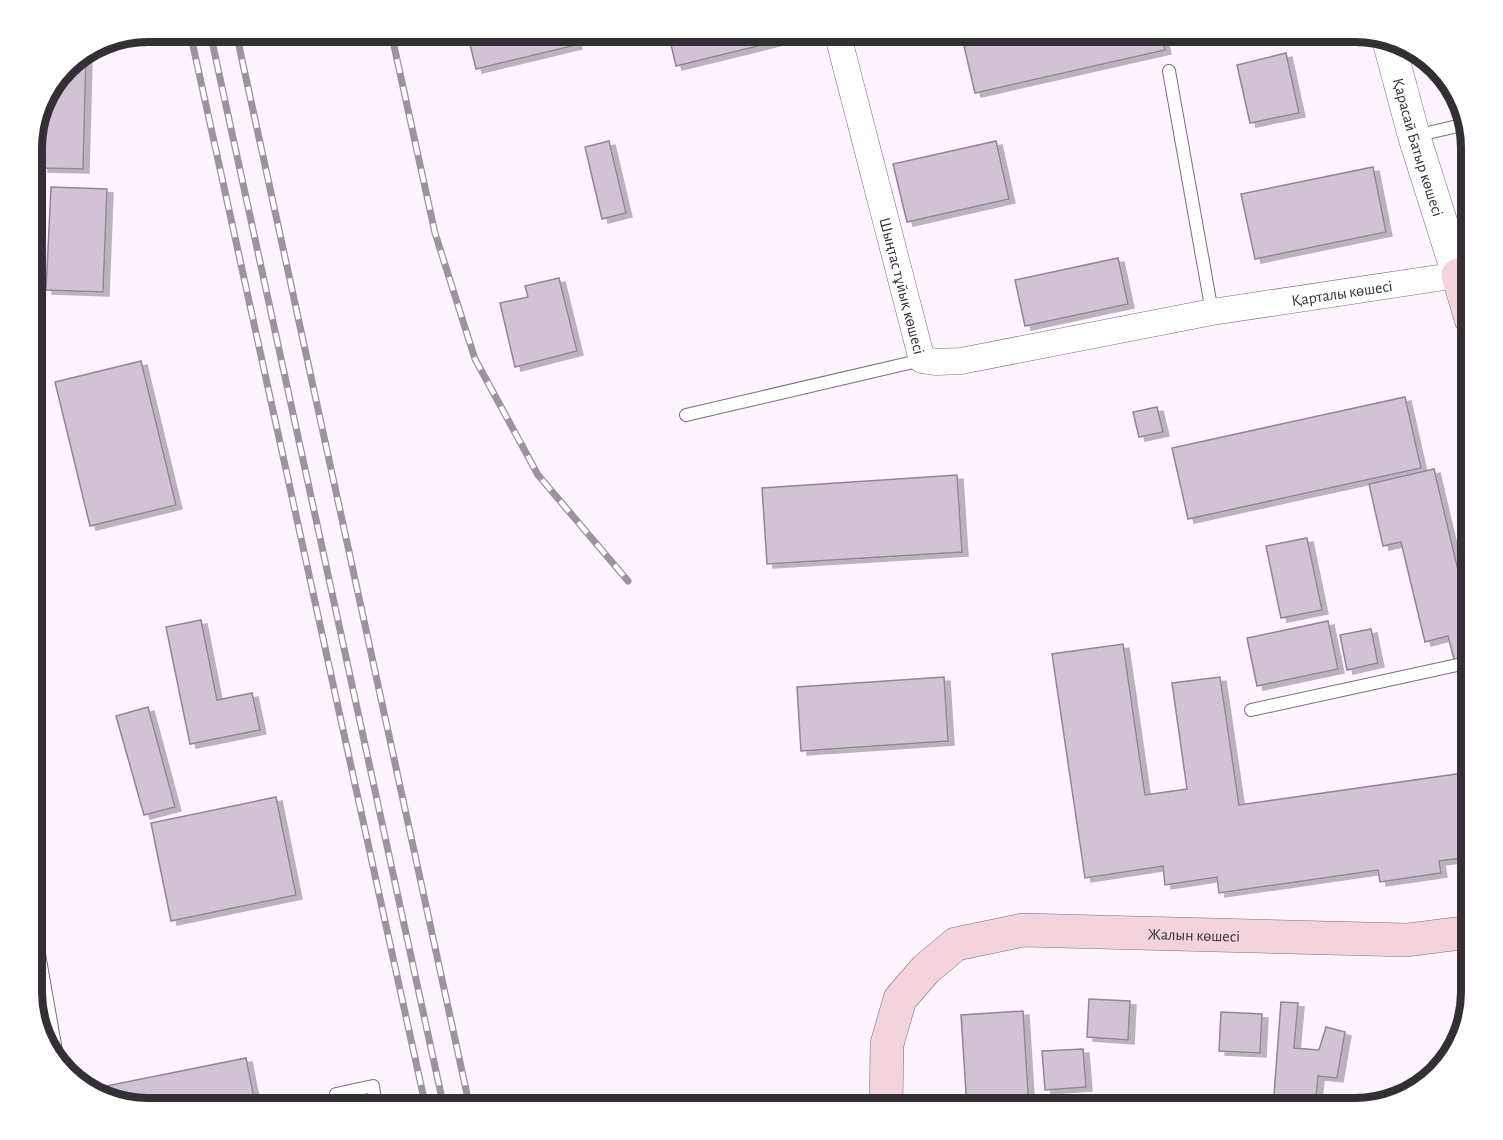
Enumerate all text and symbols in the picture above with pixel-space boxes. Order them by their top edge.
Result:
street label: Қарасай Батыр көшесі [1390,76,1446,218]
street label: Шыңтас тұйық көшесі [876,216,927,356]
street label: Қарталы көшесі [1290,278,1393,309]
street label: Жалын көшесі [1147,926,1240,945]

